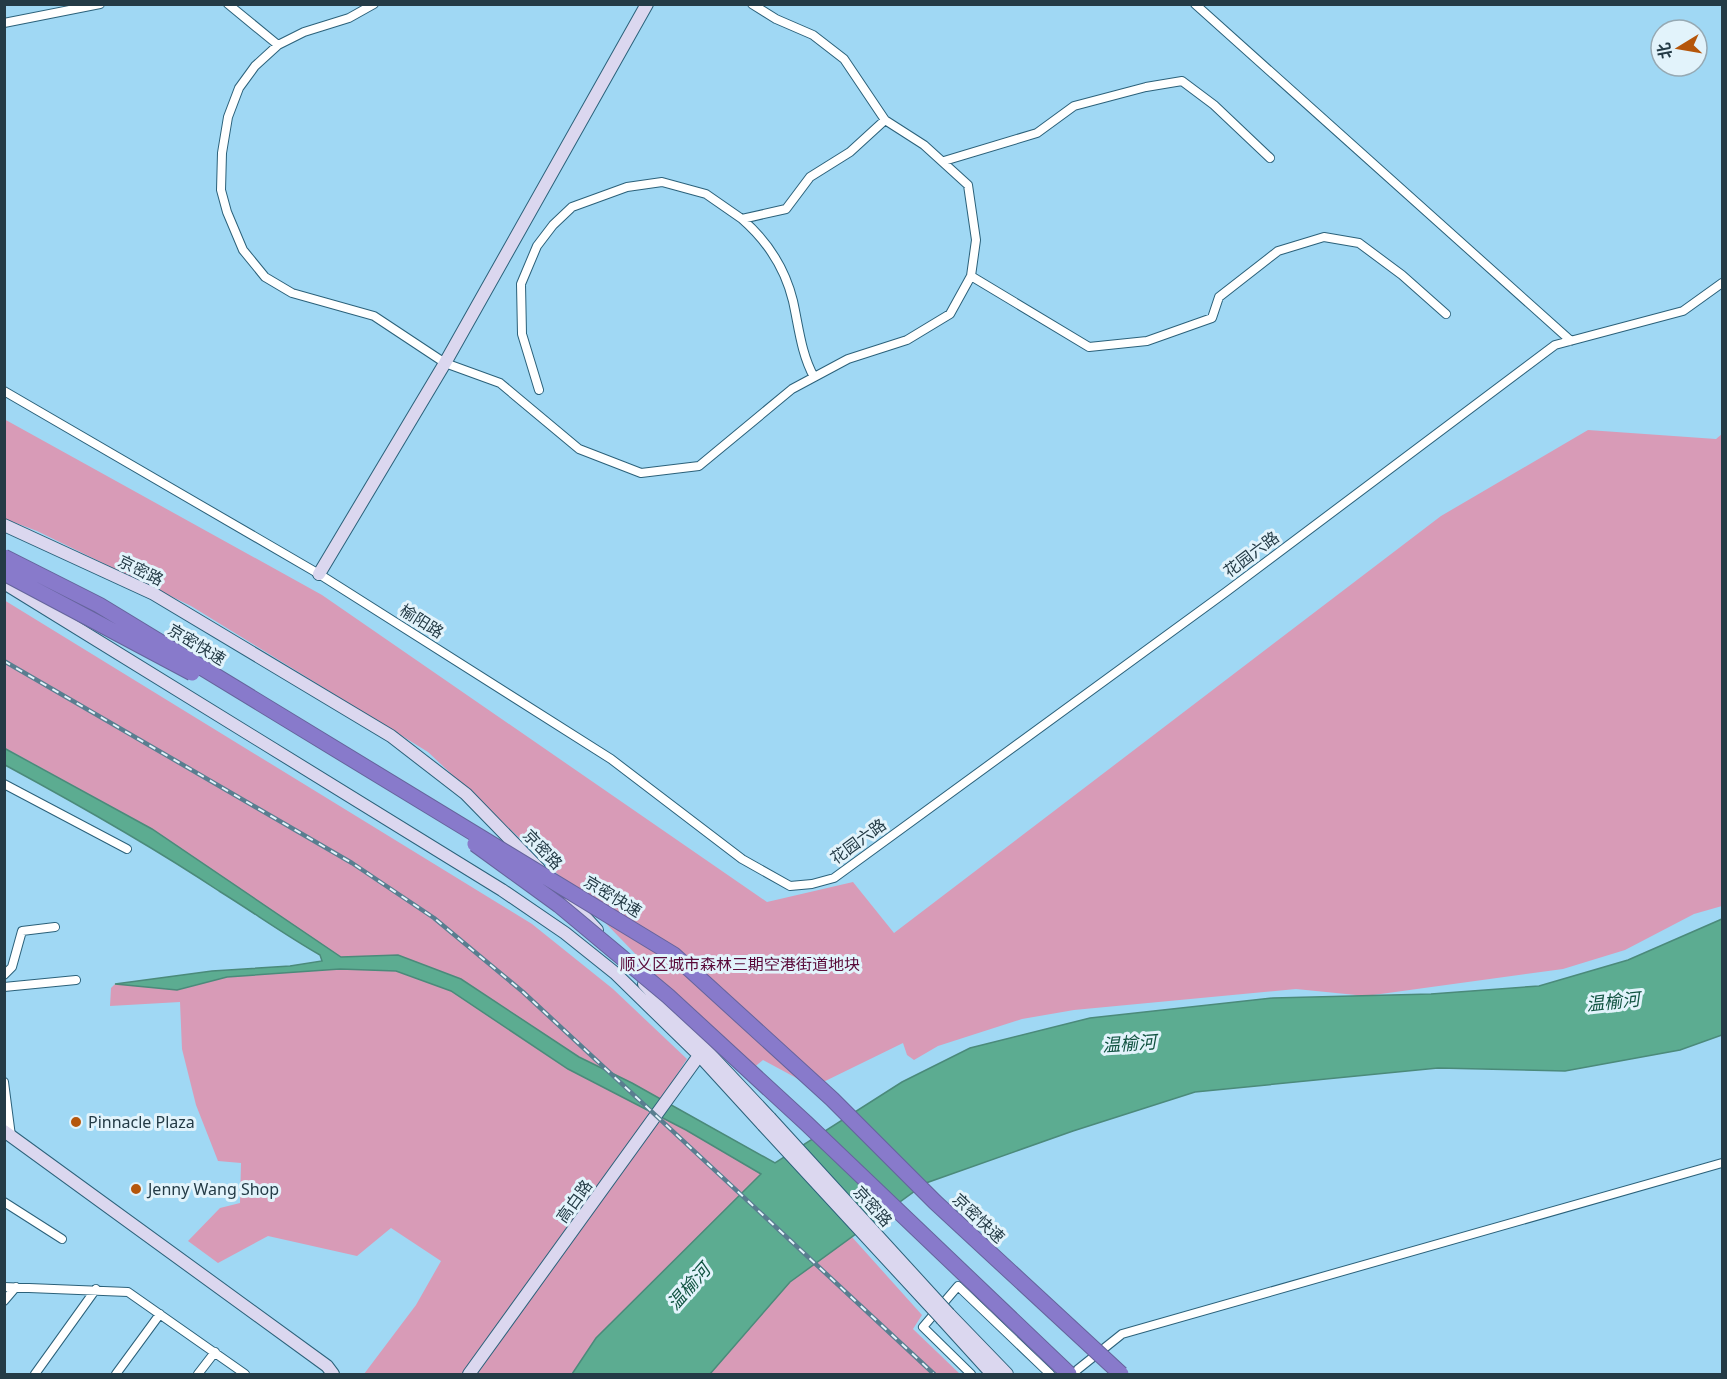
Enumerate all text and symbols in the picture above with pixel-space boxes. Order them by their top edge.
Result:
north arrow [1649,18,1709,78]
text: 北 [1652,41,1677,61]
street label: 花园六路 [1219,526,1283,582]
street label: 京密路 [115,550,167,590]
street label: 榆阳路 [396,599,448,643]
street label: 京密快速 [164,618,230,670]
street label: 花园六路 [826,813,890,869]
street label: 京密路 [518,824,568,874]
street label: 京密快速 [580,870,646,922]
park label: 顺义区城市森林三期空港街道地块 [620,953,860,975]
water label: 温榆河 [1585,986,1644,1016]
water label: 温榆河 [1101,1029,1160,1057]
place label: Pinnacle Plaza [88,1111,195,1133]
marker: Pinnacle Plaza [69,1115,83,1129]
street label: 高白路 [551,1175,597,1227]
place label: Jenny Wang Shop [146,1178,279,1200]
street label: 京密路 [849,1181,897,1231]
marker: Jenny Wang Shop [129,1182,143,1196]
street label: 京密快速 [948,1188,1010,1248]
water label: 温榆河 [661,1256,717,1315]

